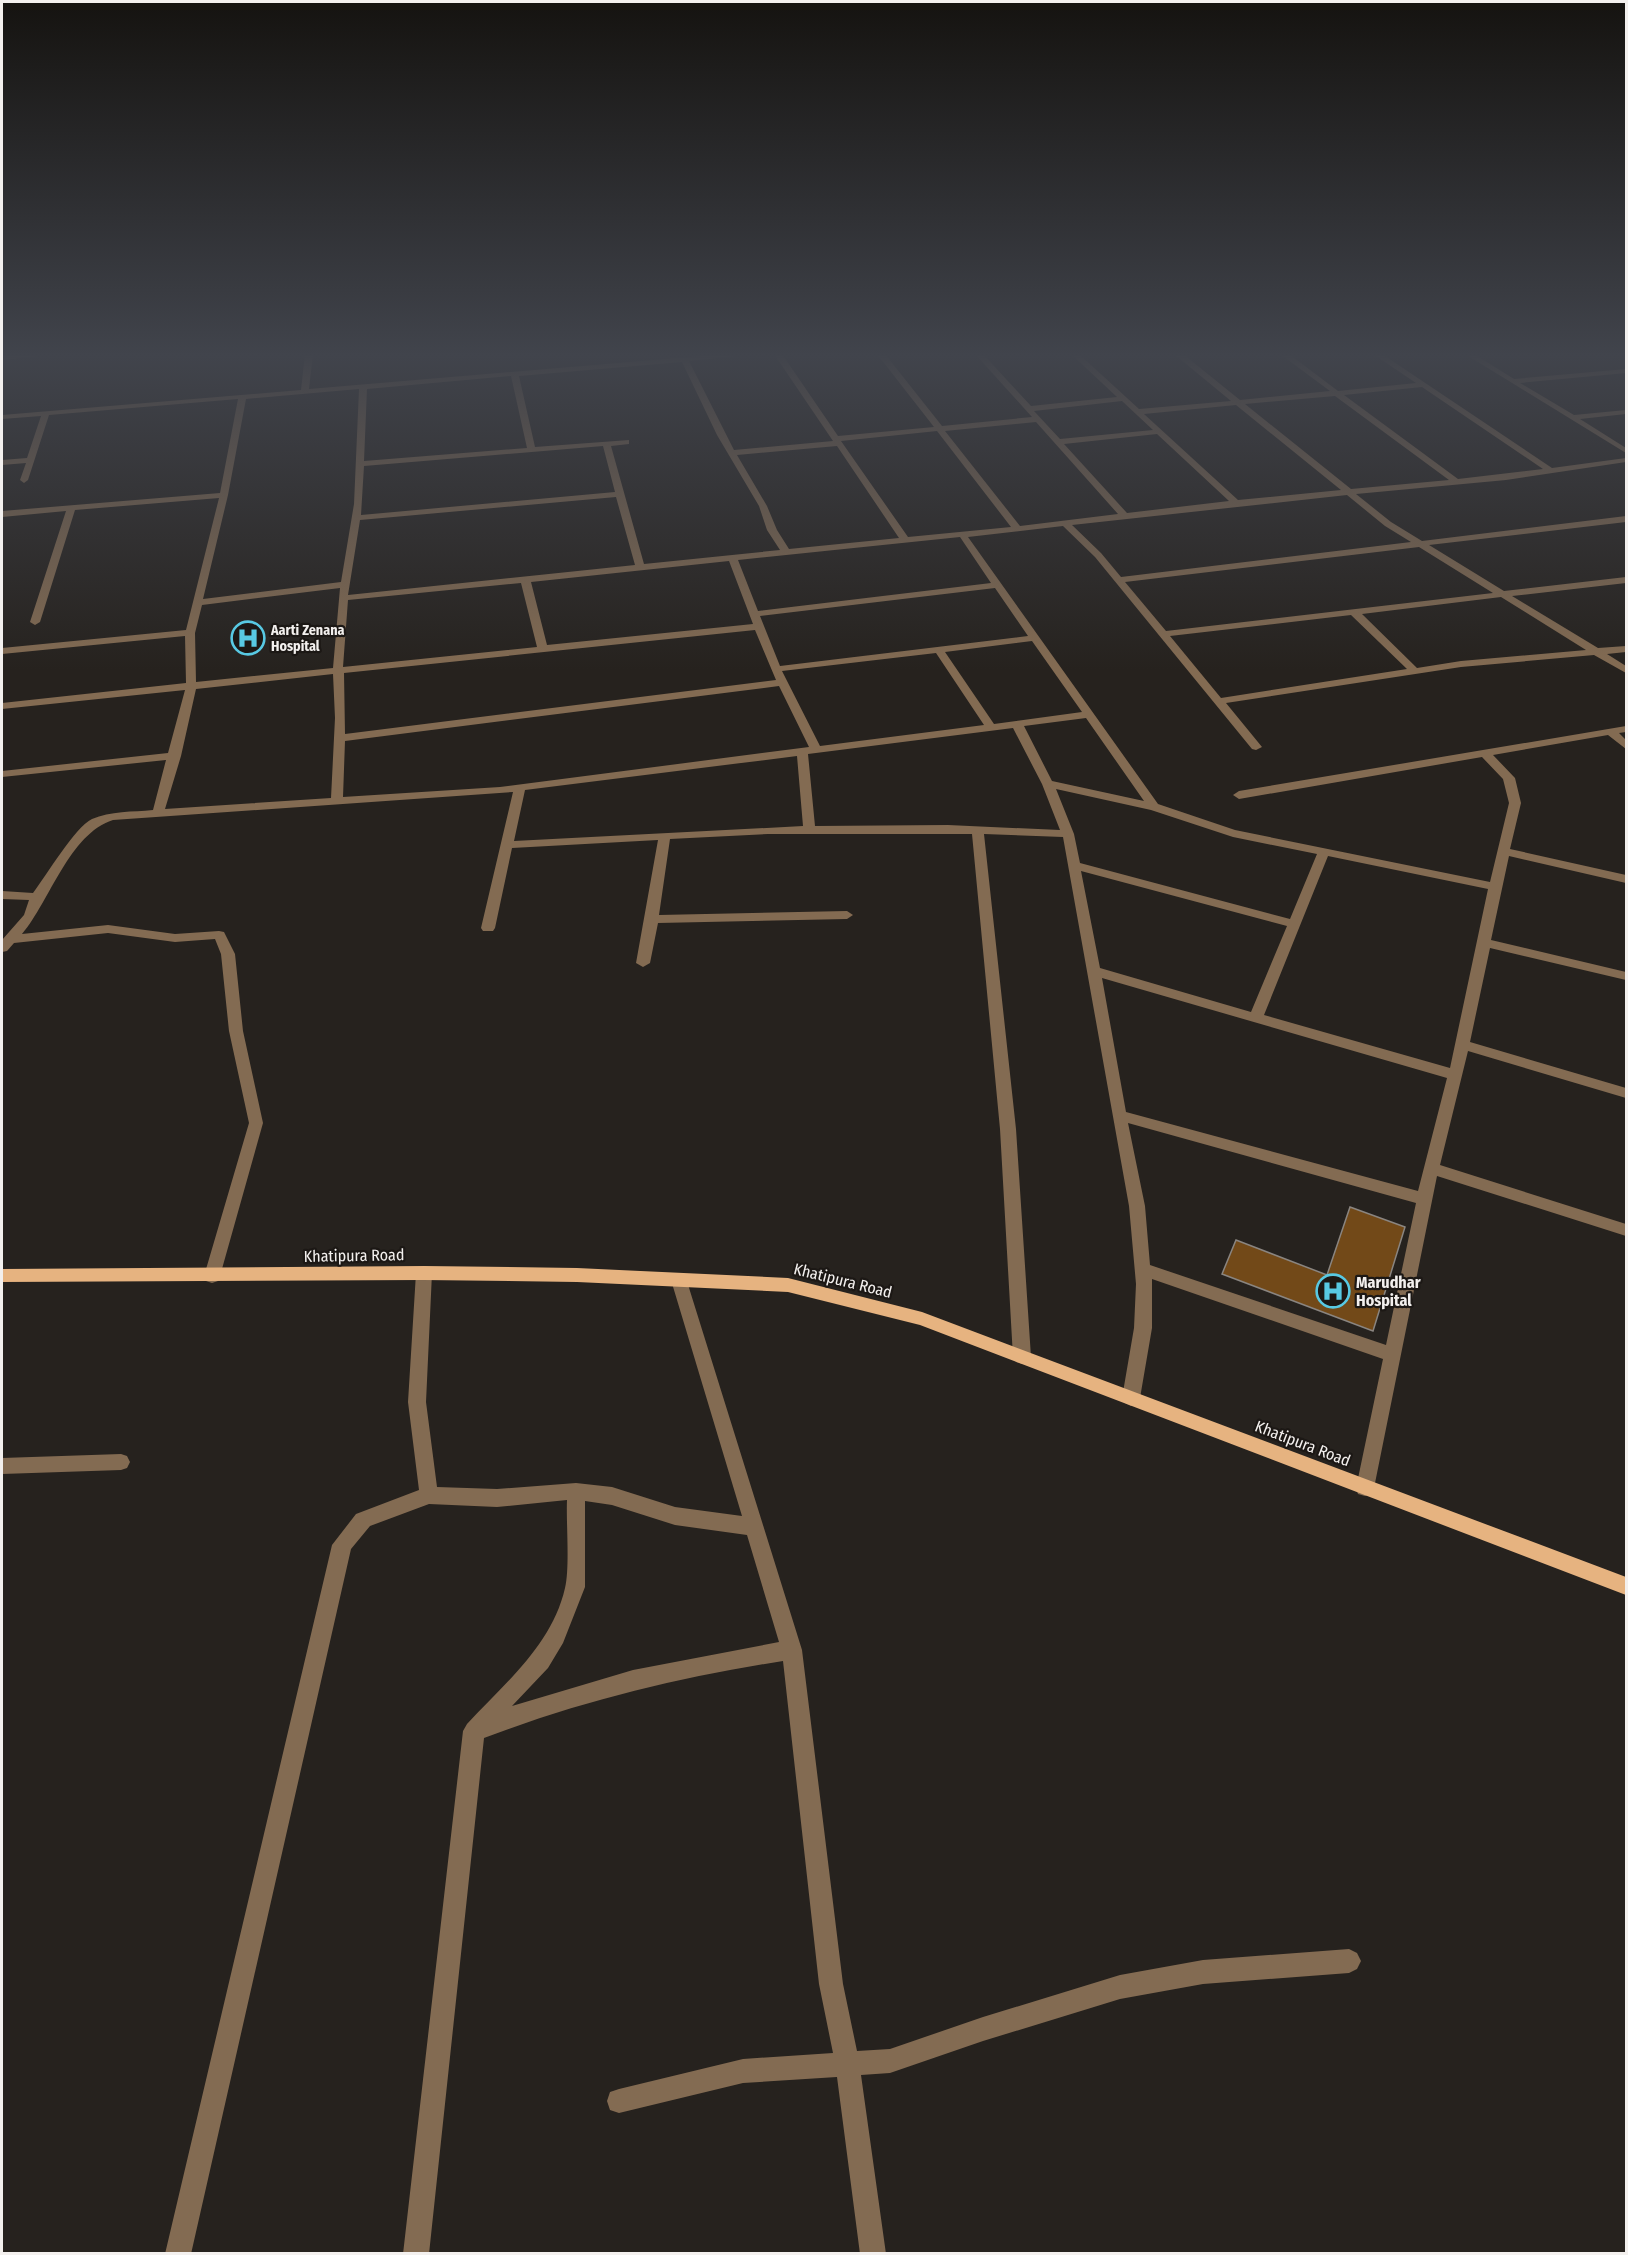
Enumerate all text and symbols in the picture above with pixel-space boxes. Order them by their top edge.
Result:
hospital icon: Aarti Zenana Hospital [230,620,266,656]
place label: Aarti Zenana Hospital [270,622,344,655]
street label: Khatipura Road [303,1245,405,1266]
street label: Khatipura Road [792,1259,894,1302]
hospital icon: Marudhar Hospital [1315,1273,1351,1309]
place label: Marudhar Hospital [1356,1273,1421,1310]
street label: Khatipura Road [1252,1417,1353,1470]

